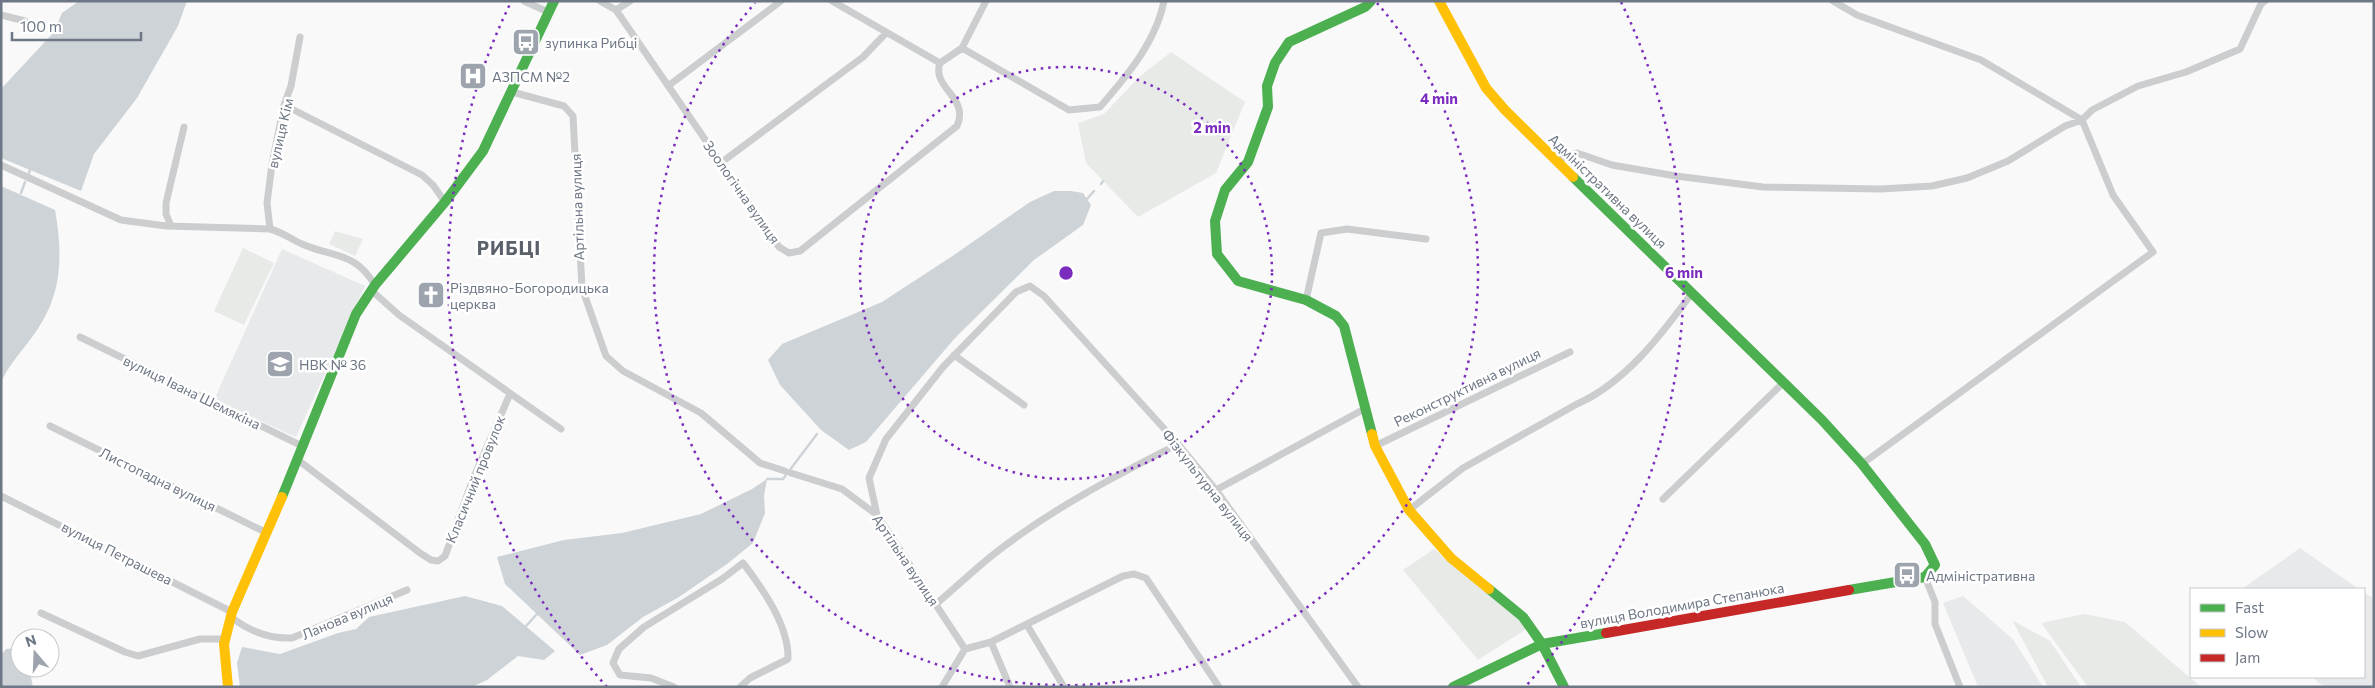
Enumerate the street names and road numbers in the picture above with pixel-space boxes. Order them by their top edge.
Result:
street label: вулиця Кім [264,96,296,170]
street label: Адміністративна вулиця [1545,130,1671,252]
street label: Зоологічна вулиця [700,137,784,247]
street label: Артільна вулиця [567,153,587,261]
street label: Реконструктивна вулиця [1391,344,1543,430]
street label: вулиця Івана Шемякіна [121,351,263,433]
street label: Класичний провулок [442,412,509,545]
street label: Фізкультурна вулиця [1159,426,1257,544]
street label: Листопадна вулиця [97,443,219,515]
street label: Артільна вулиця [869,511,943,609]
street label: вулиця Петрашева [59,518,175,588]
street label: вулиця Володимира Степанюка [1579,579,1785,631]
street label: Ланова вулиця [299,589,395,643]

